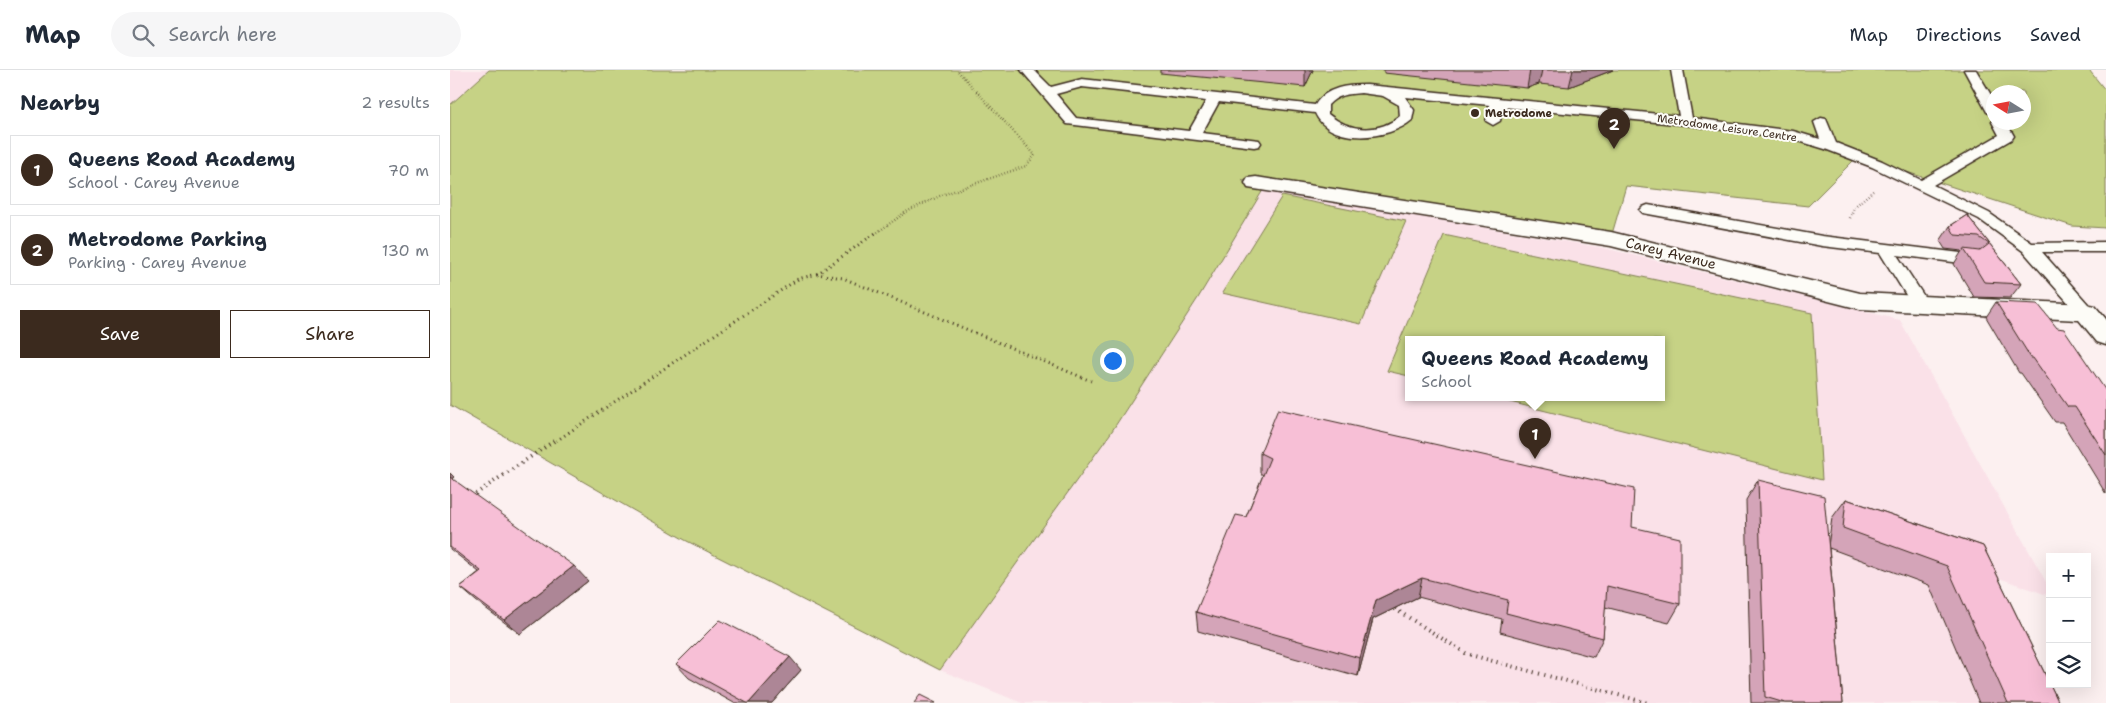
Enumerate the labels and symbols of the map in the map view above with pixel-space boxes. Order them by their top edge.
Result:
north arrow [1986,85,2031,130]
place label: Metrodome [1485,106,1553,121]
marker: Metrodome [1469,107,1481,119]
pin: 2 [1598,108,1630,149]
street label: Metrodome Leisure Centre [1656,111,1798,145]
street label: Carey Avenue [1624,233,1718,273]
your location [1100,348,1126,374]
pin: 1 [1519,418,1551,459]

